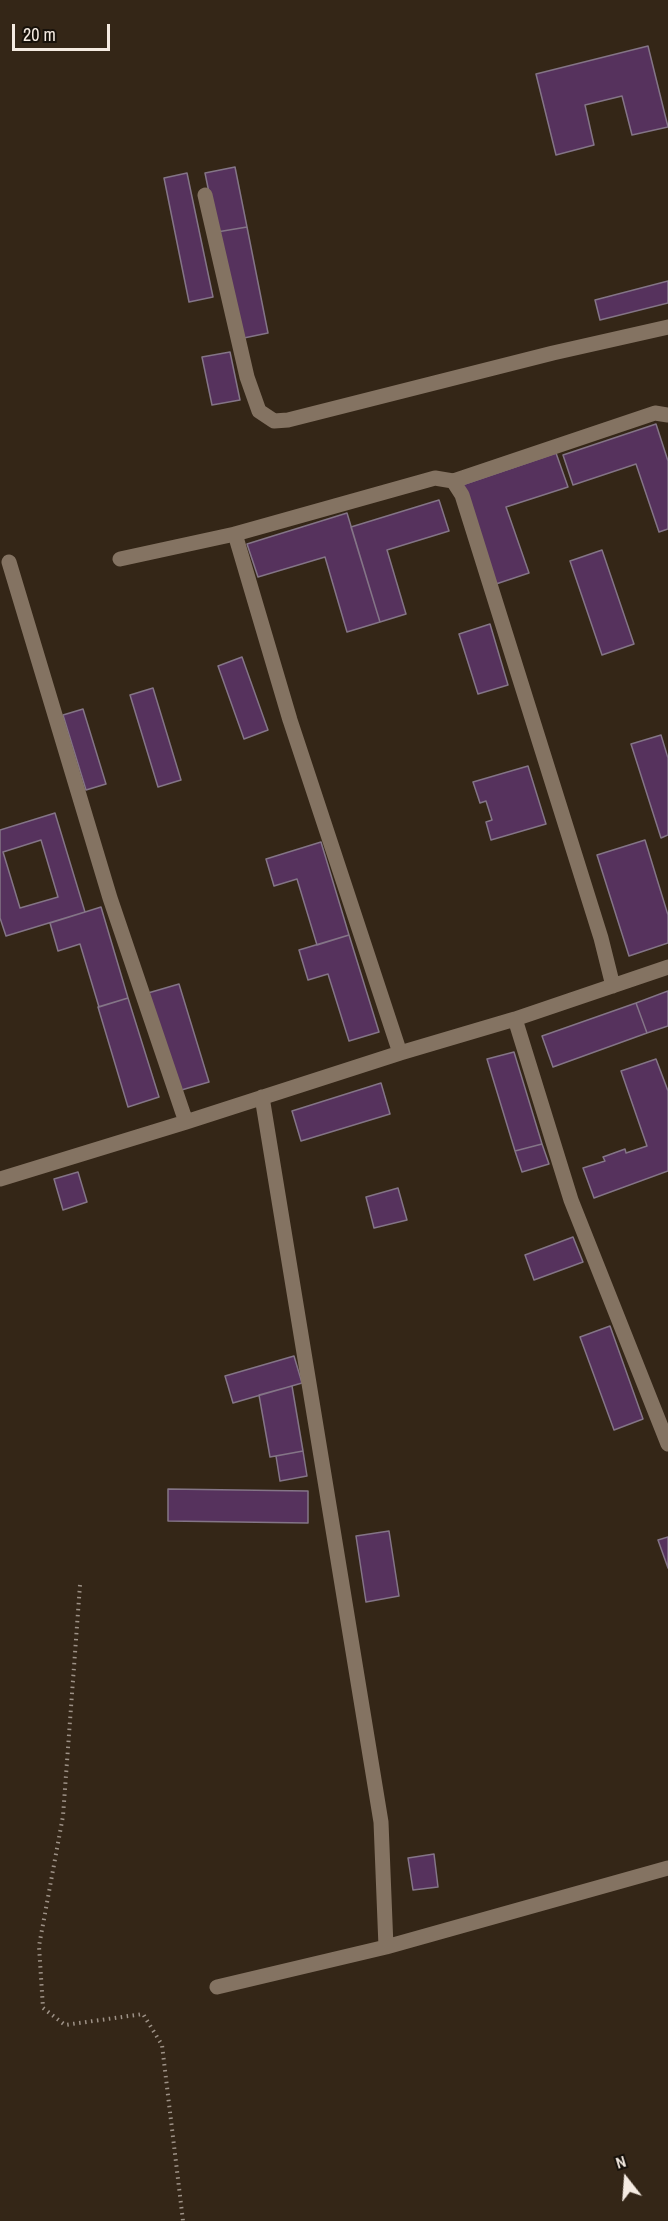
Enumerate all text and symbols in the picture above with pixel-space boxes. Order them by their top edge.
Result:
scale bar [15,12,112,50]
text: 20 m [23,22,56,47]
north arrow [596,2149,656,2209]
text: N [613,2150,628,2174]

